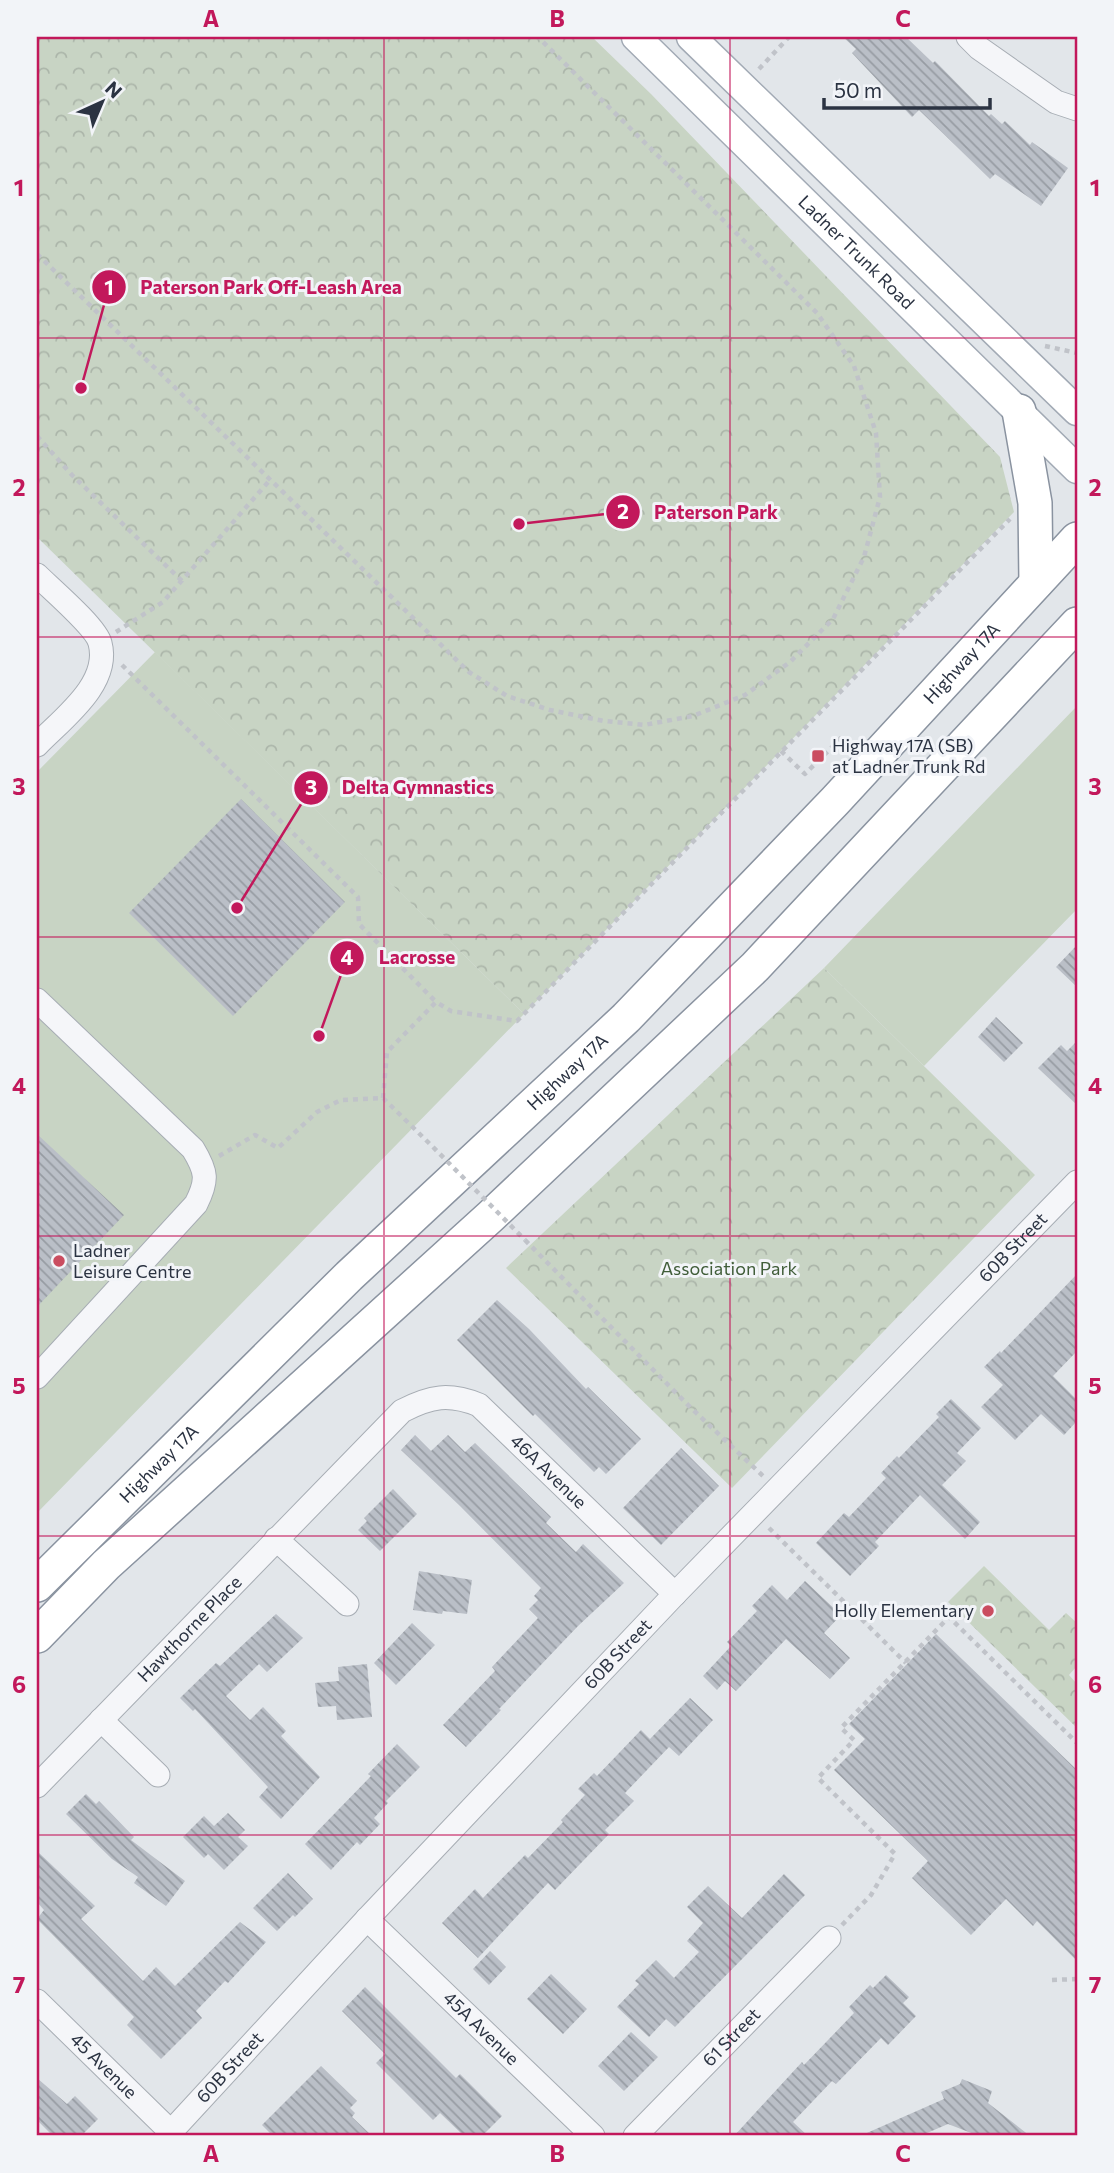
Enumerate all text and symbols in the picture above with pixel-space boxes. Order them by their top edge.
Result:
text: A [203,4,220,32]
text: B [549,4,565,32]
text: C [895,4,911,32]
north arrow [66,66,136,136]
scale bar [824,66,990,110]
text: N [101,76,127,103]
text: 50 m [834,77,882,102]
text: 1 [14,173,24,201]
text: 1 [1090,173,1100,201]
street label: Ladner Trunk Road [794,190,919,313]
callout: Paterson Park Off-Leash Area [91,267,416,307]
text: 1 [104,274,114,299]
text: Paterson Park Off-Leash Area [140,275,402,298]
text: 2 [12,473,26,501]
text: 2 [1088,473,1102,501]
callout: Paterson Park [605,492,792,532]
text: 2 [617,498,629,523]
text: Paterson Park [654,500,778,523]
street label: Highway 17A [918,618,1004,708]
place label: Highway 17A (SB) at Ladner Trunk Rd [832,734,985,777]
marker: Highway 17A (SB) at Ladner Trunk Rd [810,748,826,764]
callout: Delta Gymnastics [293,768,509,808]
text: 3 [12,772,26,800]
text: 3 [1088,772,1102,800]
text: 3 [305,774,317,799]
text: Delta Gymnastics [342,775,494,798]
callout: Lacrosse [330,938,470,978]
text: 4 [341,944,354,969]
text: Lacrosse [379,945,455,968]
street label: Highway 17A [522,1029,612,1114]
text: 4 [12,1071,26,1099]
text: 4 [1088,1071,1102,1099]
street label: 60B Street [974,1207,1051,1286]
place label: Ladner Leisure Centre [73,1239,191,1282]
marker: Ladner Leisure Centre [51,1253,67,1269]
park label: Association Park [661,1257,798,1279]
text: 5 [12,1371,26,1399]
text: 5 [1088,1371,1102,1399]
street label: Highway 17A [114,1419,203,1507]
street label: 46A Avenue [506,1429,592,1513]
street label: Hawthorne Place [132,1571,246,1686]
place label: Holly Elementary [834,1599,974,1621]
marker: Holly Elementary [980,1603,996,1619]
street label: 60B Street [579,1614,656,1693]
text: 6 [12,1670,26,1698]
text: 6 [1088,1670,1102,1698]
text: 7 [13,1970,25,1998]
text: 7 [1089,1970,1101,1998]
street label: 45A Avenue [439,1986,524,2069]
street label: 61 Street [697,2003,764,2071]
street label: 60B Street [191,2027,267,2107]
street label: 45 Avenue [66,2028,142,2103]
text: A [203,2139,220,2167]
text: B [549,2139,565,2167]
text: C [895,2139,911,2167]

